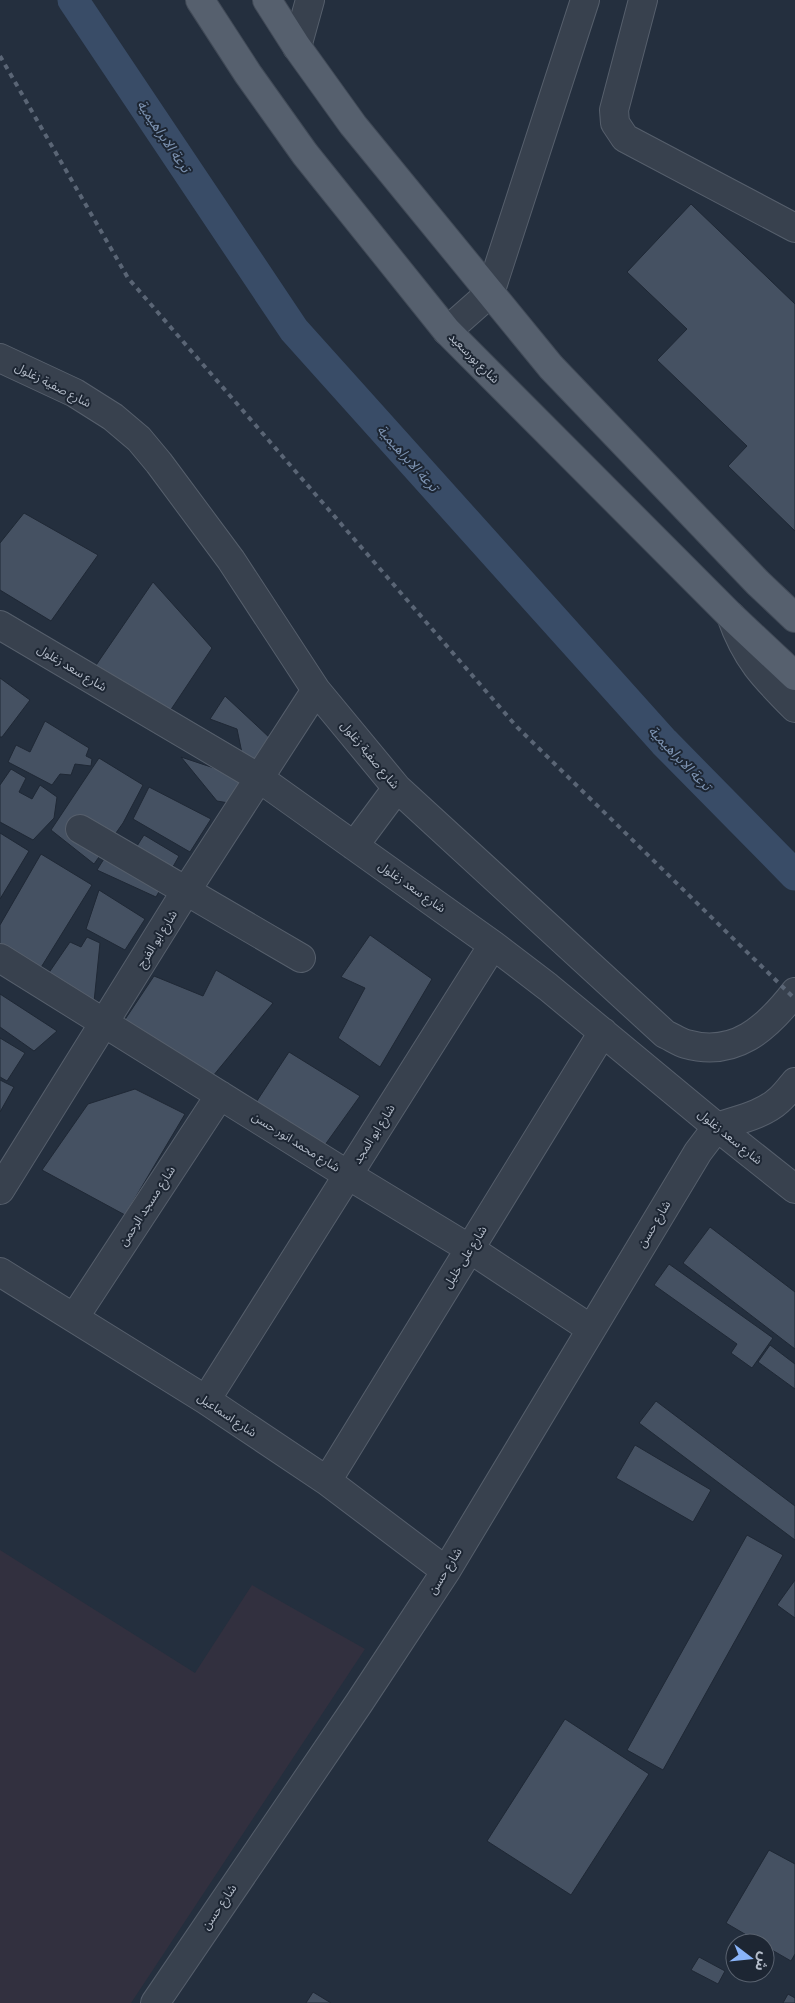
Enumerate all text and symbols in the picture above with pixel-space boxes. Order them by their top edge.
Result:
water label: ترعة الابراهيمية [133,96,196,177]
street label: شارع بورسعيد [444,329,503,388]
street label: شارع صفية زغلول [12,359,94,412]
water label: ترعة الابراهيمية [373,421,444,496]
street label: شارع سعد زغلول [34,641,110,696]
street label: شارع صفية زغلول [336,718,403,793]
water label: ترعة الابراهيمية [644,722,717,796]
street label: شارع سعد زغلول [375,858,449,917]
street label: شارع ابو الفرج [133,907,182,971]
street label: شارع ابو المجد [349,1101,400,1167]
street label: شارع سعد زغلول [694,1106,766,1169]
street label: شارع محمد انور حسن [248,1108,343,1176]
street label: شارع مسجد الرحمن [115,1163,180,1250]
street label: شارع حسن [634,1198,675,1251]
street label: شارع على خليل [439,1223,492,1292]
street label: شارع اسماعيل [194,1389,260,1442]
street label: شارع حسن [424,1545,466,1598]
street label: شارع حسن [198,1881,241,1934]
north arrow [725,1933,775,1983]
text: ش [751,1950,774,1973]

